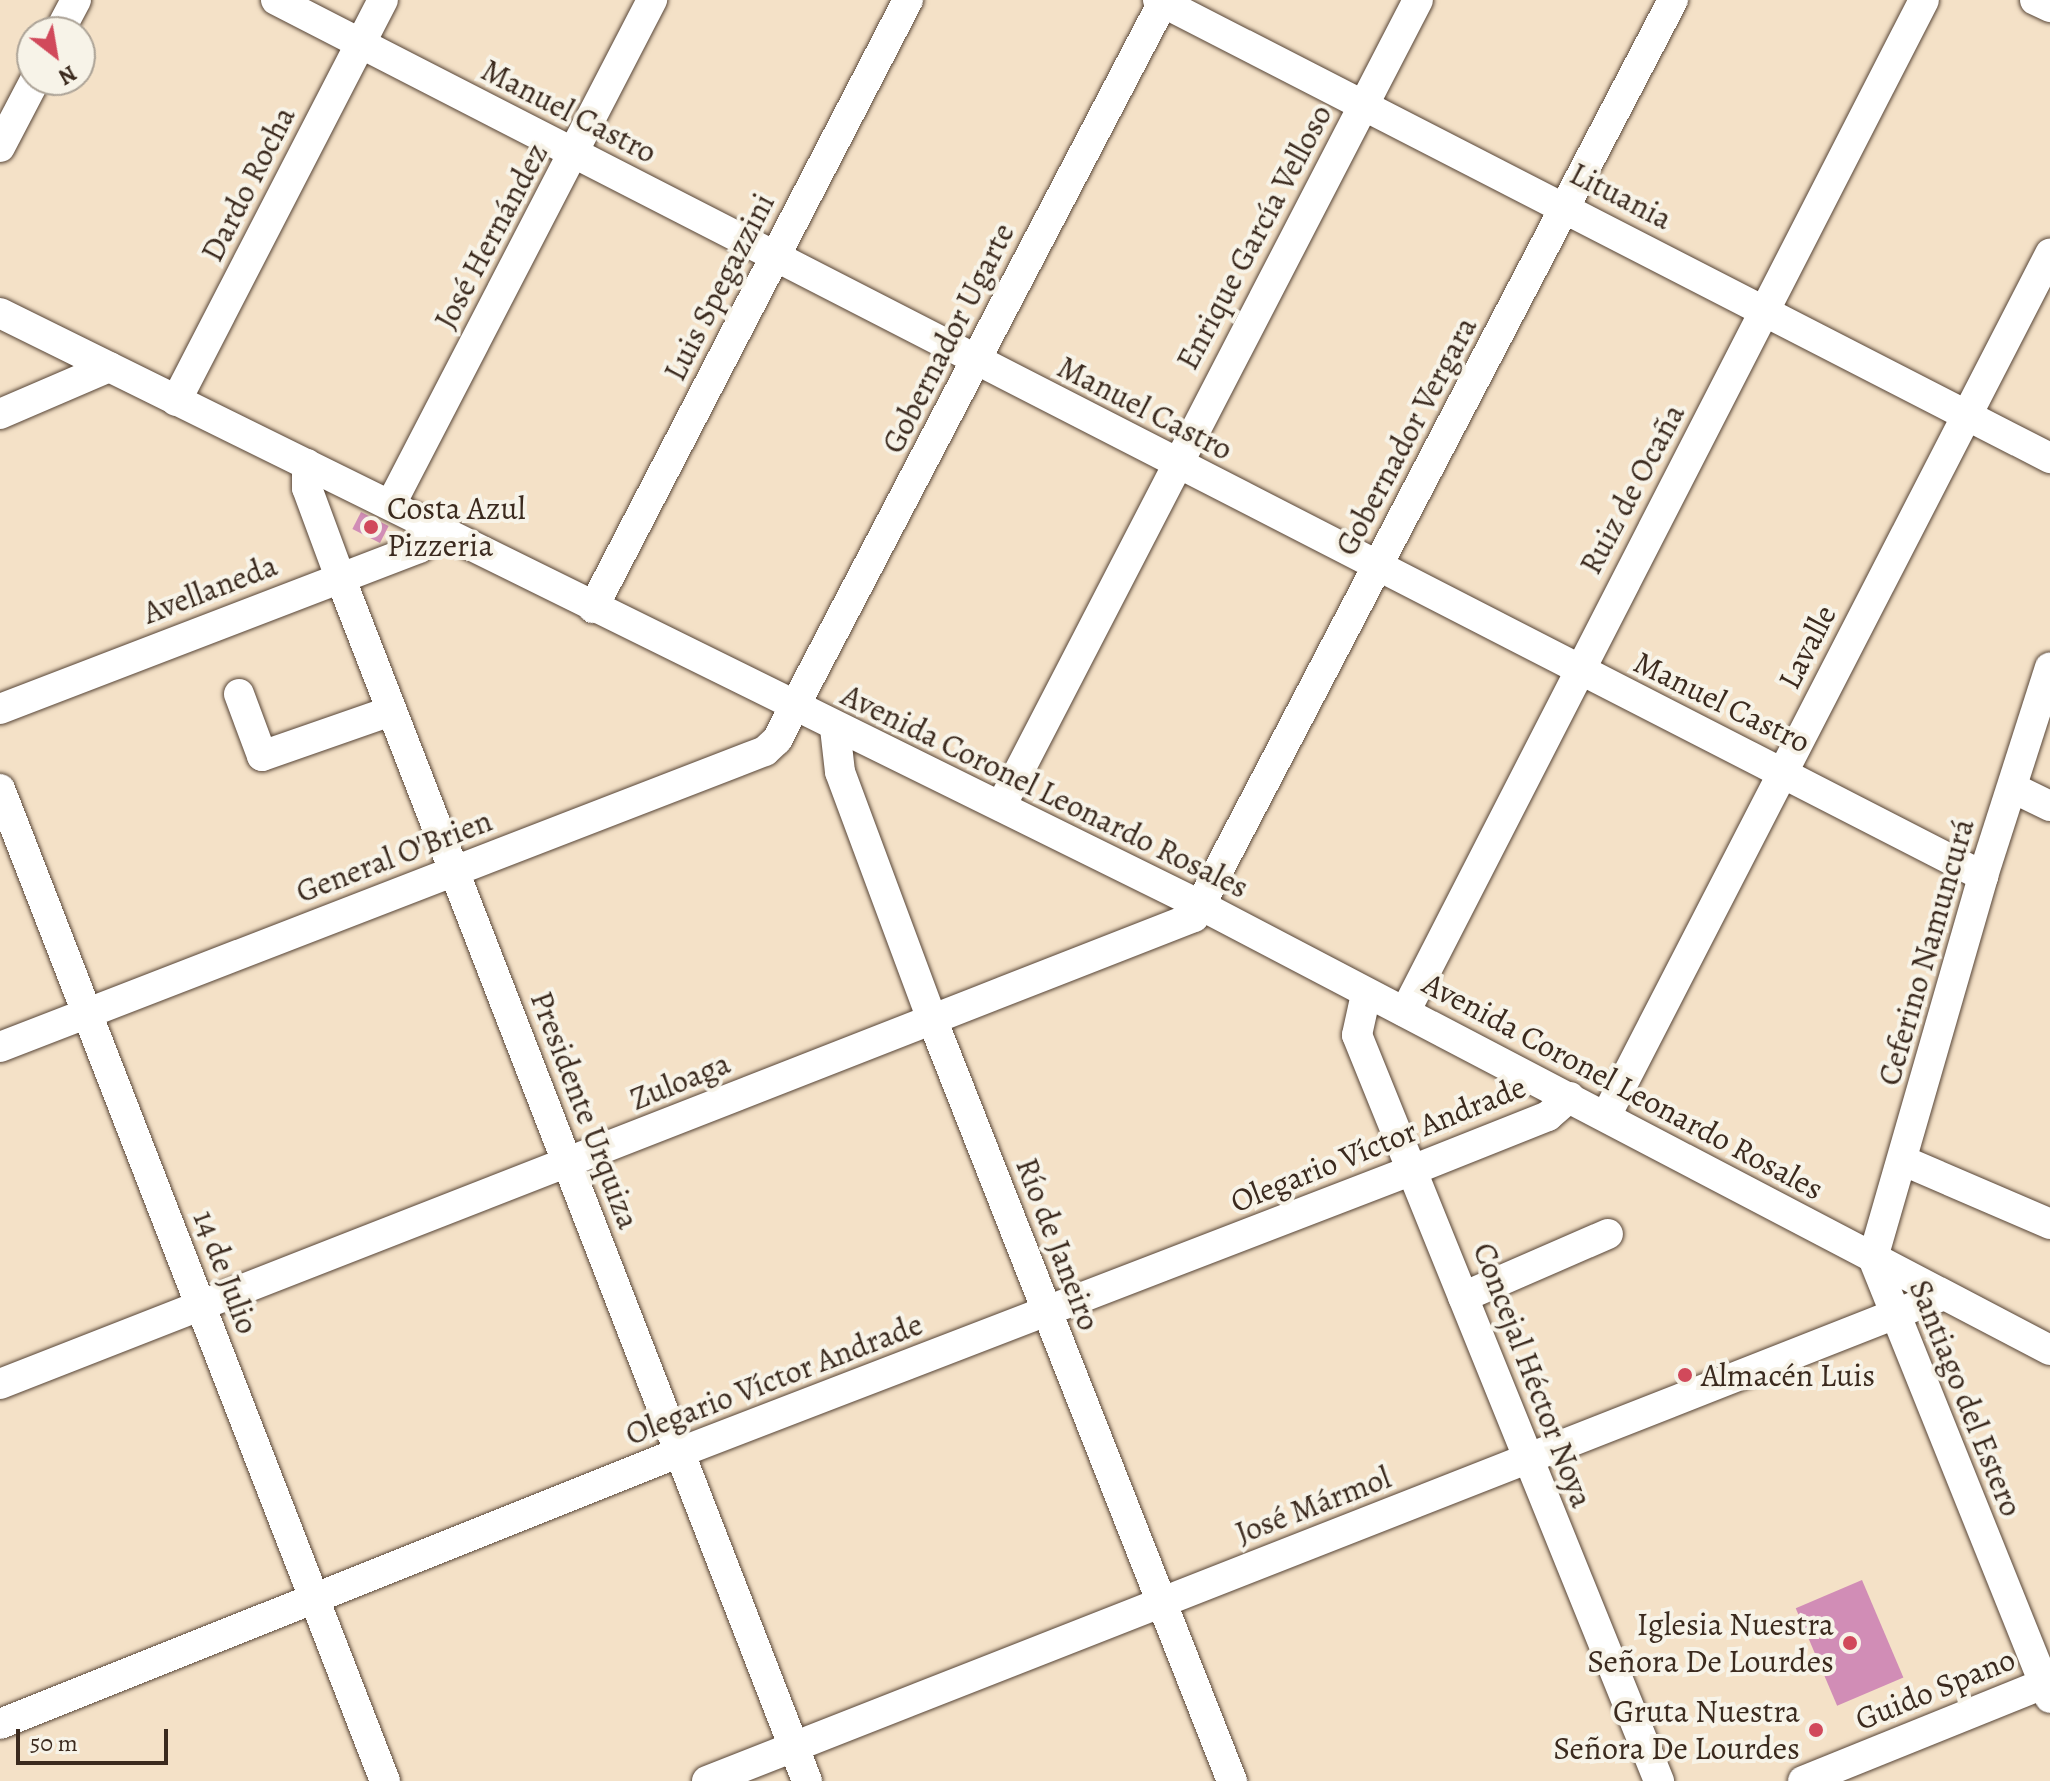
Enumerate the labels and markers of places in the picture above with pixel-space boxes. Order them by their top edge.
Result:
place label: Costa Azul Pizzeria [387,490,526,565]
marker: Costa Azul Pizzeria [362,518,380,536]
place label: Almacén Luis [1701,1356,1875,1394]
marker: Almacén Luis [1676,1366,1694,1384]
place label: Iglesia Nuestra Señora De Lourdes [1587,1606,1834,1681]
marker: Iglesia Nuestra Señora De Lourdes [1841,1634,1859,1652]
place label: Gruta Nuestra Señora De Lourdes [1553,1693,1800,1768]
marker: Gruta Nuestra Señora De Lourdes [1807,1721,1825,1739]

